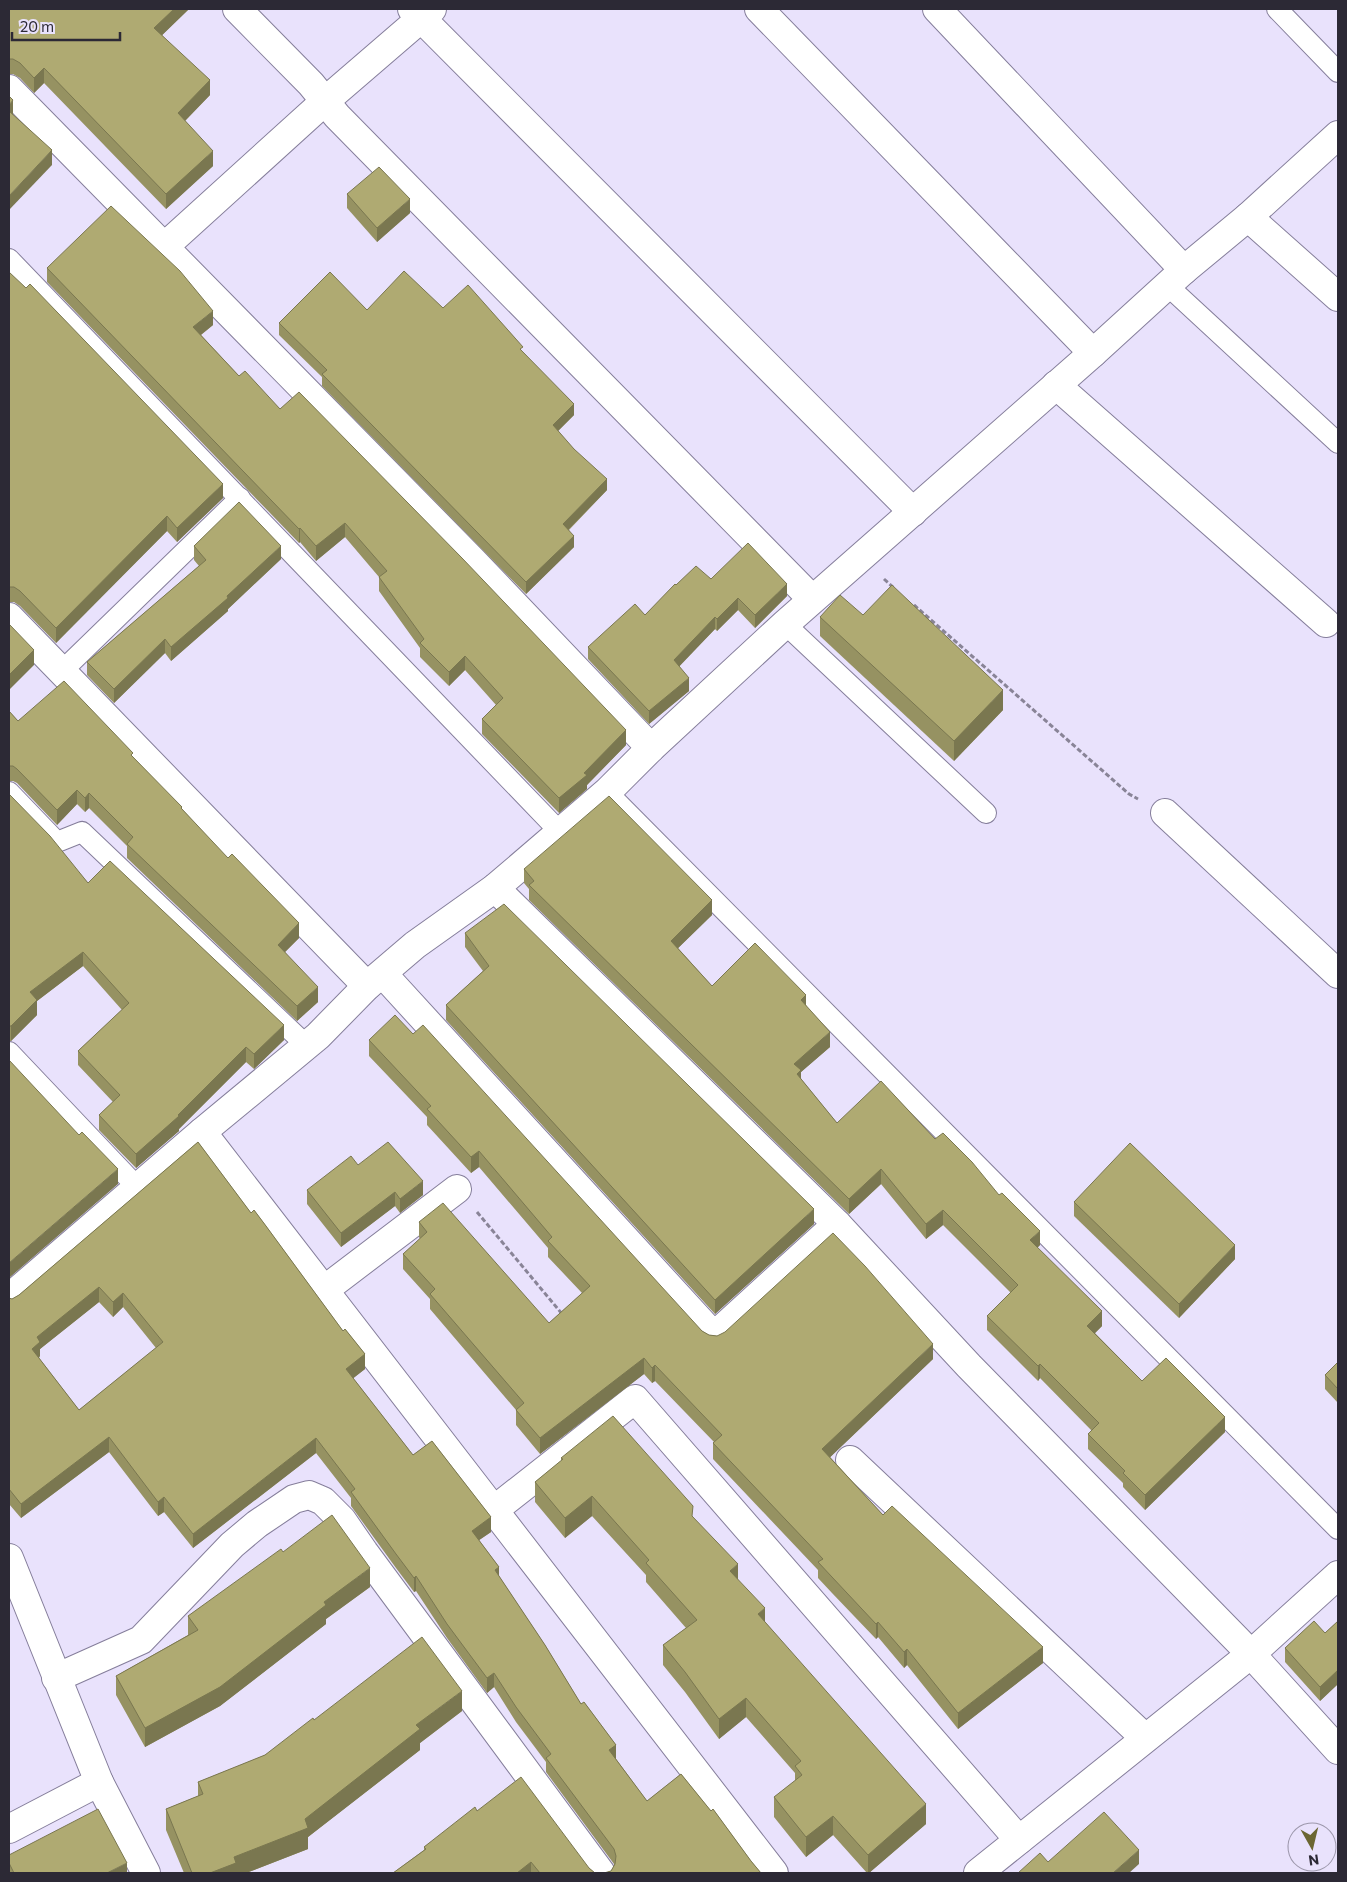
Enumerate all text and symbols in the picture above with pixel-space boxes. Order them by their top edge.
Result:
scale bar [12,10,120,42]
text: 20 m [20,17,54,35]
north arrow [1287,1822,1337,1872]
text: N [1307,1851,1320,1870]

